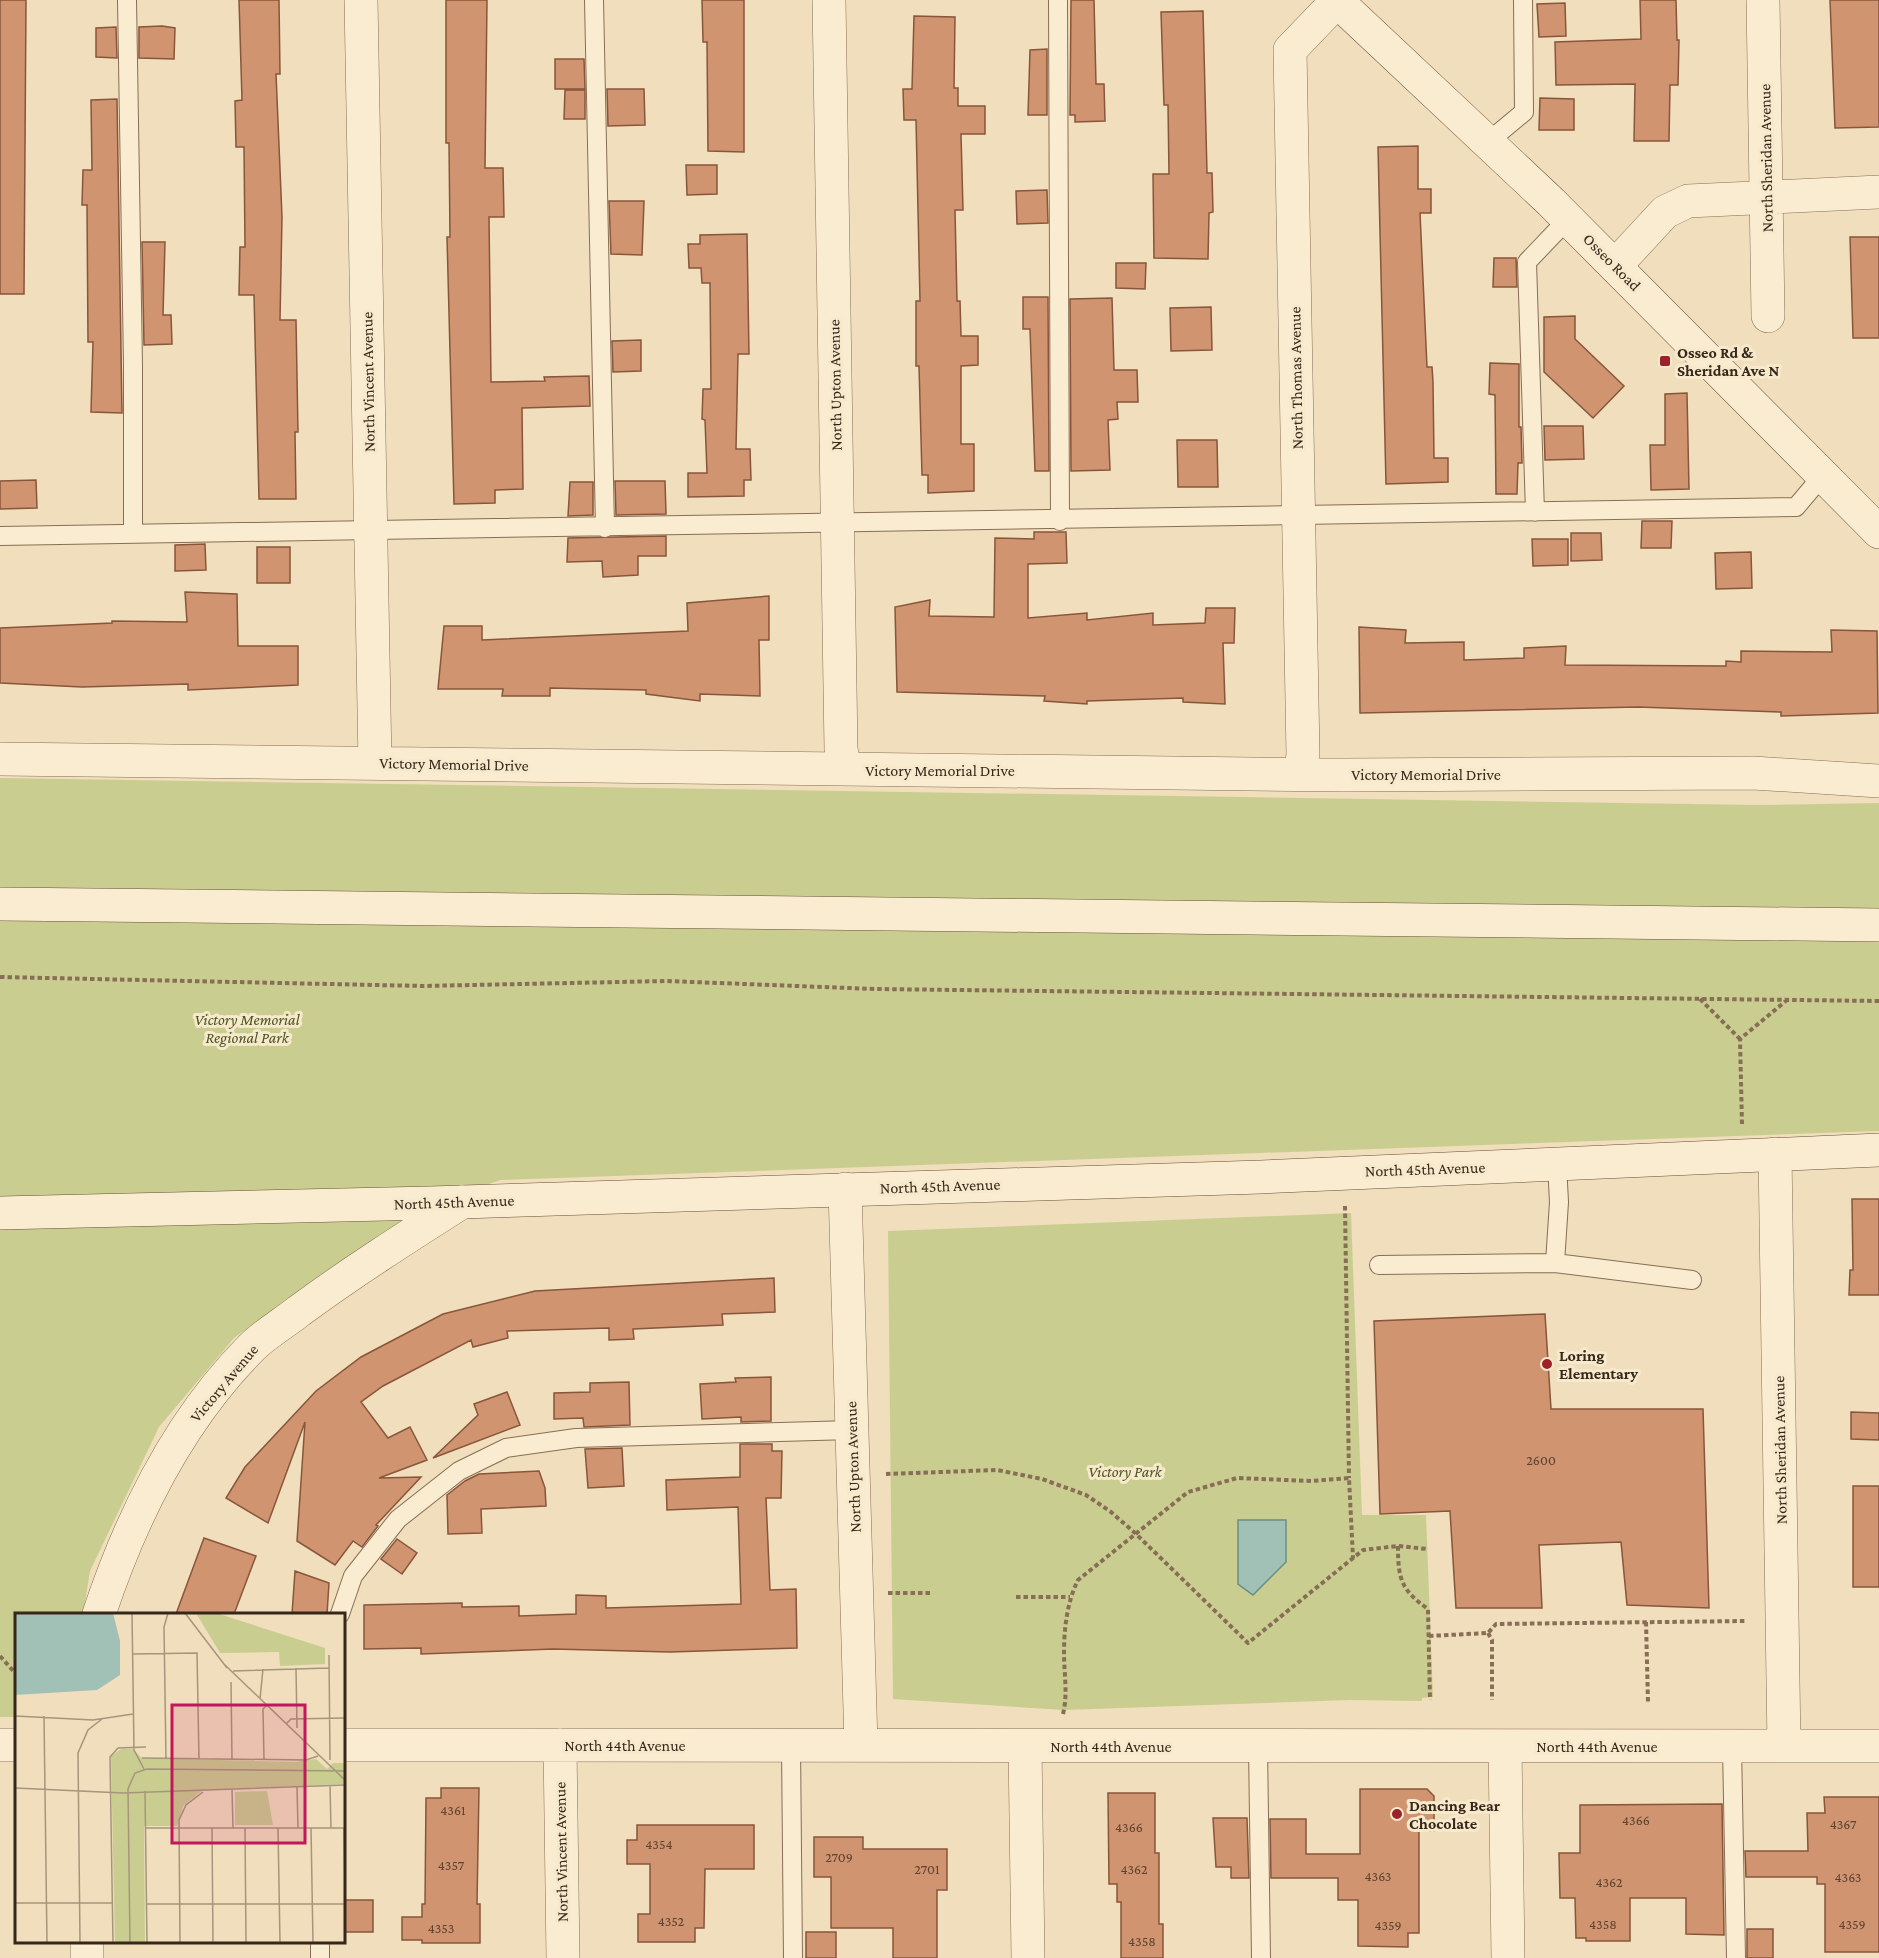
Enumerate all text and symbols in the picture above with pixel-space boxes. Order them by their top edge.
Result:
street label: North Sheridan Avenue [1756,84,1776,232]
street label: Osseo Road [1580,230,1644,294]
street label: North Thomas Avenue [1286,306,1306,450]
street label: North Vincent Avenue [358,312,378,452]
street label: North Upton Avenue [825,319,846,451]
place label: Osseo Rd & Sheridan Ave N [1677,344,1780,379]
marker: Osseo Rd & Sheridan Ave N [1658,354,1672,368]
street label: Victory Memorial Drive [379,754,529,775]
street label: Victory Memorial Drive [865,762,1015,780]
street label: Victory Memorial Drive [1351,766,1501,784]
park label: Victory Memorial Regional Park [194,1011,301,1047]
street label: North 45th Avenue [1364,1158,1486,1180]
street label: North 45th Avenue [879,1175,1001,1197]
street label: North 45th Avenue [393,1191,515,1213]
street label: Victory Avenue [187,1341,262,1426]
place label: Loring Elementary [1559,1347,1638,1382]
marker: Loring Elementary [1540,1357,1554,1371]
street label: North Sheridan Avenue [1770,1376,1790,1524]
street label: North Upton Avenue [842,1401,865,1533]
house number: 2600 [1526,1452,1556,1468]
park label: Victory Park [1088,1463,1163,1481]
inset map [15,1613,345,1943]
street label: North 44th Avenue [564,1737,686,1754]
street label: North 44th Avenue [1050,1738,1172,1755]
street label: North 44th Avenue [1536,1738,1658,1755]
street label: North Vincent Avenue [551,1782,571,1922]
place label: Dancing Bear Chocolate [1409,1797,1501,1832]
house number: 4361 [440,1802,466,1818]
marker: Dancing Bear Chocolate [1390,1807,1404,1821]
house number: 4366 [1622,1812,1650,1828]
house number: 4367 [1830,1816,1857,1832]
house number: 4366 [1115,1819,1143,1835]
house number: 4354 [645,1836,673,1852]
house number: 2709 [825,1849,853,1865]
house number: 4357 [438,1857,465,1873]
house number: 2701 [914,1861,940,1877]
house number: 4362 [1120,1861,1148,1877]
house number: 4363 [1365,1868,1391,1884]
house number: 4363 [1835,1869,1861,1885]
house number: 4362 [1595,1874,1623,1890]
house number: 4352 [658,1913,685,1929]
house number: 4358 [1589,1916,1617,1932]
house number: 4359 [1838,1916,1866,1932]
house number: 4359 [1374,1917,1402,1933]
house number: 4353 [428,1920,454,1936]
house number: 4358 [1128,1933,1156,1949]

